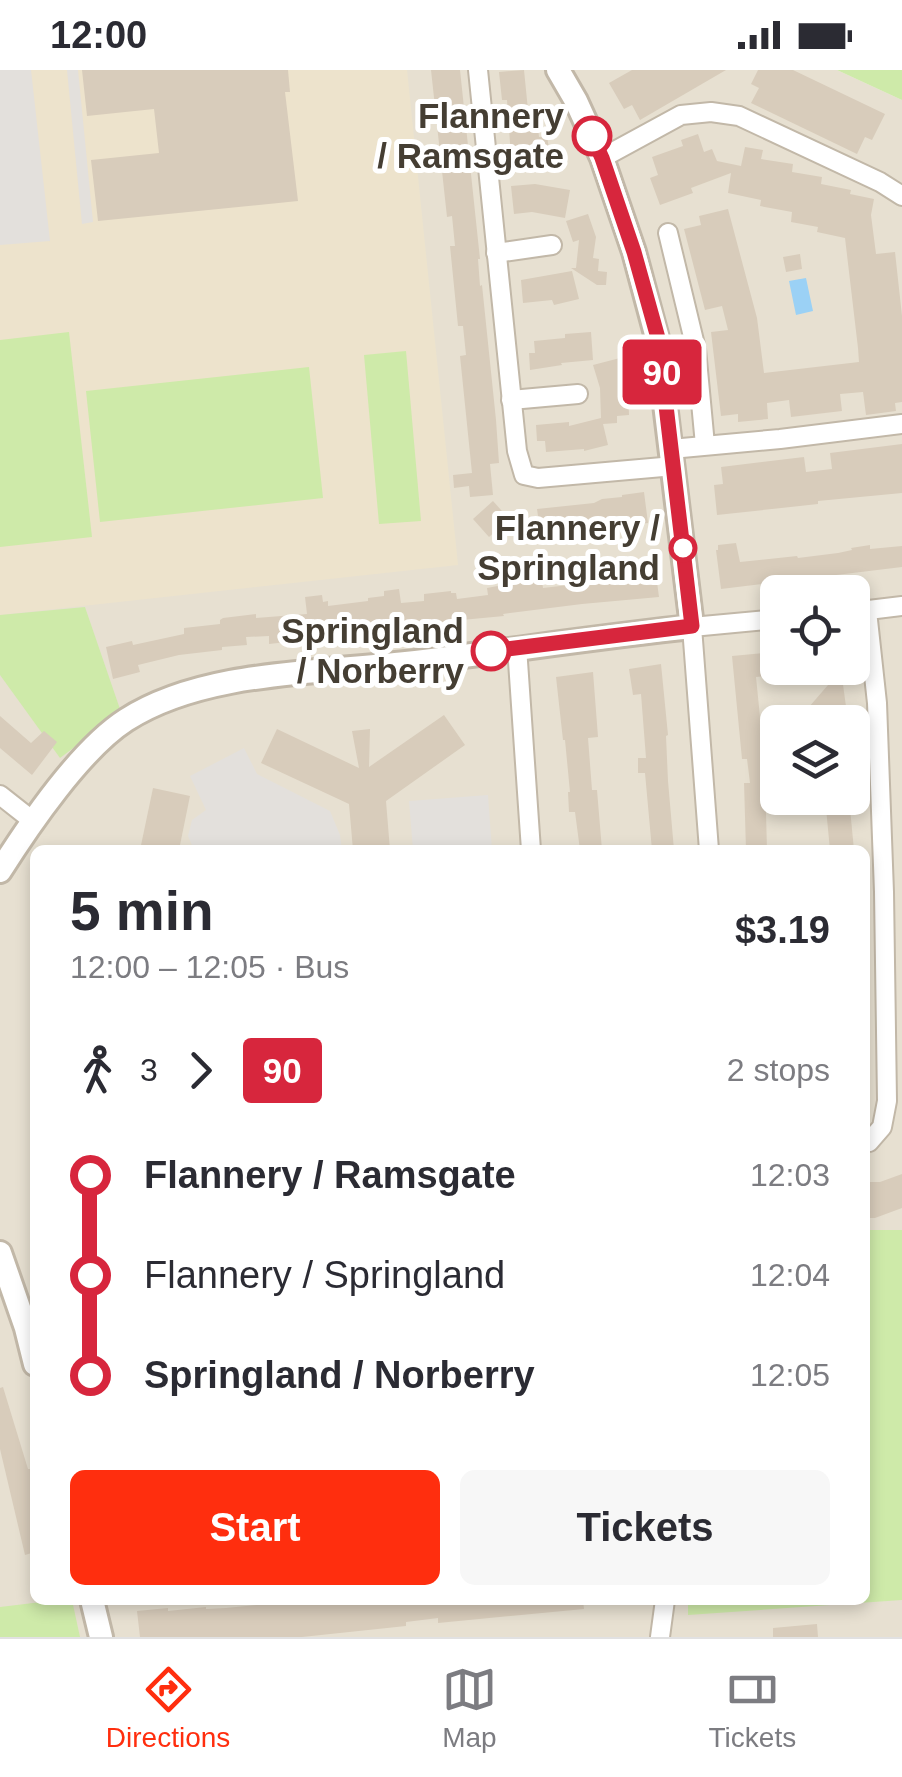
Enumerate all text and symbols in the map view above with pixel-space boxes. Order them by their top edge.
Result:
text: 12:00 [50,14,147,56]
place label: Flannery / Ramsgate [377,96,565,175]
marker: Flannery / Ramsgate [573,117,611,155]
line badge: 90 [617,340,707,404]
text: 90 [643,353,681,392]
place label: Flannery / Springland [477,508,660,587]
marker: Flannery / Springland [670,535,696,561]
map controls [760,575,870,815]
button: locate [760,575,870,685]
place label: Springland / Norberry [281,611,465,690]
marker: Springland / Norberry [472,632,510,670]
button: layers [760,705,870,815]
text: 5 min [70,880,214,942]
text: $3.19 [735,909,830,951]
text: 12:00 – 12:05 · Bus [70,949,349,985]
icon: walk [70,1043,125,1098]
icon: forward [173,1043,228,1098]
text: 90 [263,1051,302,1090]
text: 3 [140,1052,158,1088]
text: 2 stops [727,1052,830,1088]
text: Flannery / Ramsgate [144,1154,516,1196]
text: 12:03 [750,1157,830,1193]
text: Flannery / Springland [144,1254,505,1296]
text: 12:04 [750,1257,830,1293]
text: Springland / Norberry [144,1354,535,1396]
text: 12:05 [750,1357,830,1393]
button: Start [70,1470,440,1585]
button: Tickets [460,1470,830,1585]
tab: Directions [106,1662,230,1754]
tab: Map [442,1662,497,1754]
tab: Tickets [709,1662,796,1754]

